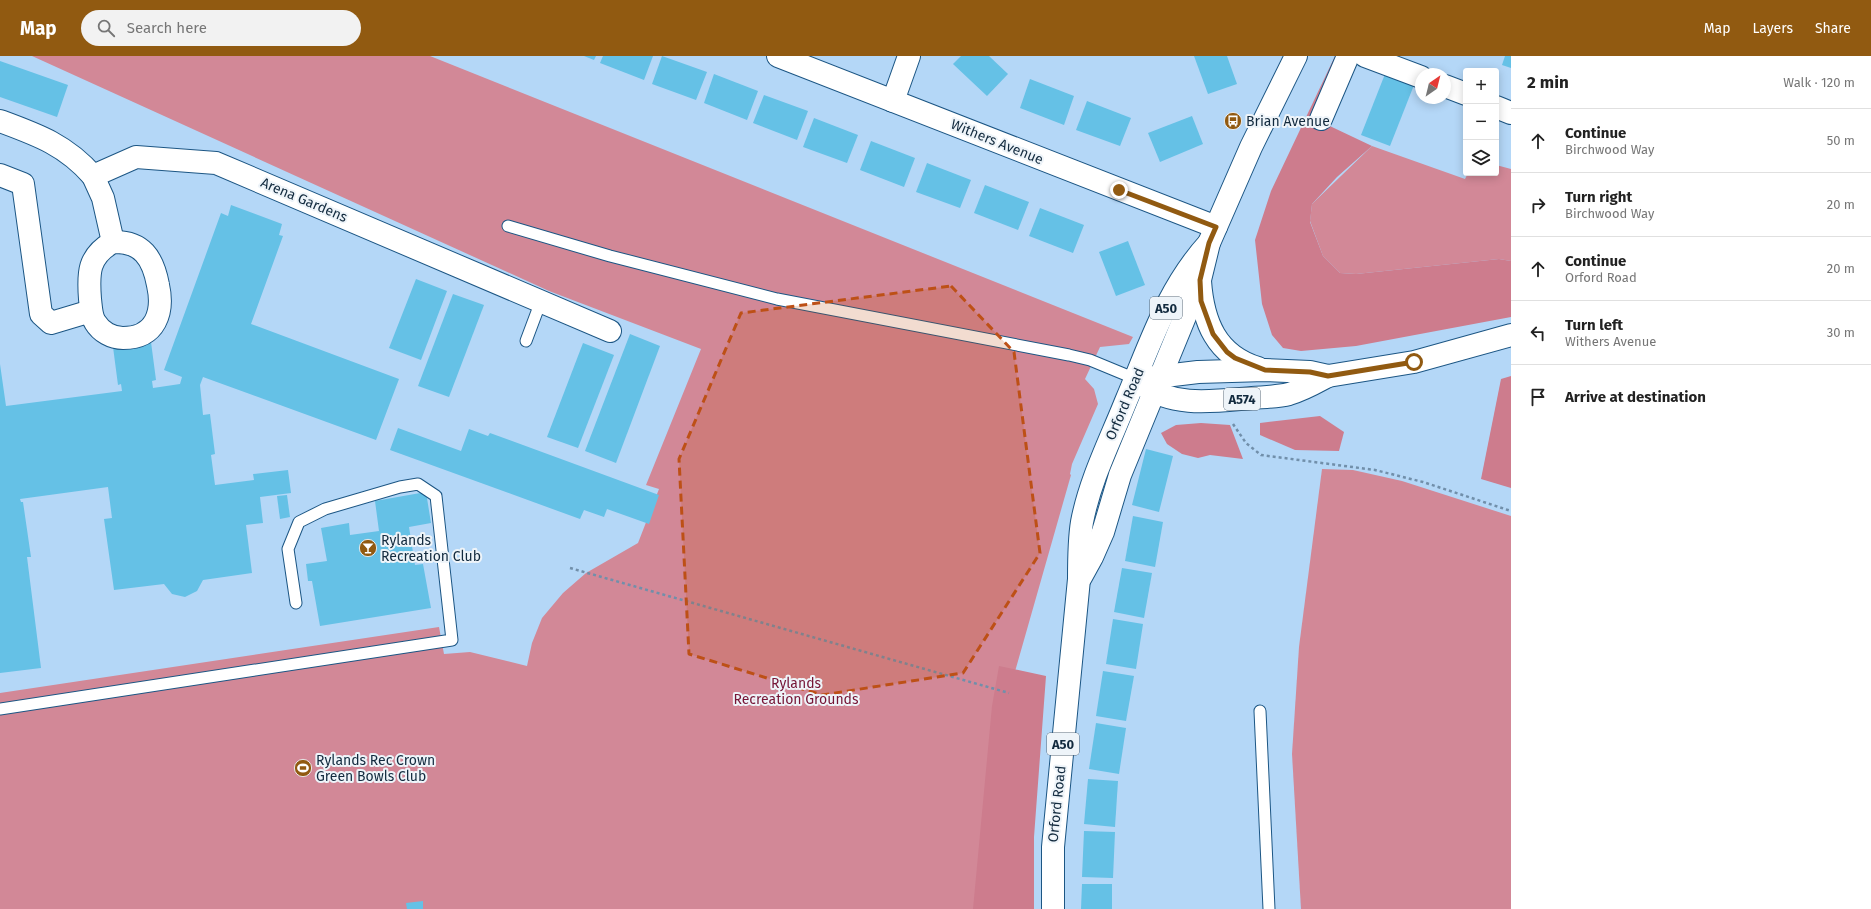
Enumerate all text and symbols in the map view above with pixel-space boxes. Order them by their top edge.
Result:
search box [81,10,361,46]
text: Map [20,17,57,40]
icon: search [95,17,117,39]
text: Search here [127,19,207,37]
text: Map [1704,20,1730,37]
text: Layers [1752,20,1793,37]
text: Share [1815,20,1851,37]
north arrow [1415,68,1451,104]
map controls [1463,68,1499,176]
button: + [1463,68,1499,104]
text: 2 min [1527,72,1569,93]
text: Walk · 120 m [1783,75,1855,90]
button: − [1463,104,1499,140]
bus stop icon: Brian Avenue [1223,111,1243,131]
place label: Brian Avenue [1246,113,1330,130]
street label: Withers Avenue [948,116,1046,168]
text: Continue [1565,124,1626,142]
icon: ahead [1527,130,1549,152]
text: 50 m [1827,133,1855,148]
button: layers [1463,140,1499,176]
text: Birchwood Way [1565,142,1654,157]
street label: Arena Gardens [258,174,350,226]
route end [1110,181,1128,199]
text: Turn right [1565,188,1632,206]
icon: right [1527,194,1549,216]
text: 20 m [1827,197,1855,212]
text: Birchwood Way [1565,206,1654,221]
text: Continue [1565,252,1626,270]
icon: ahead [1527,258,1549,280]
text: 20 m [1827,261,1855,276]
text: Orford Road [1565,270,1637,285]
road number: A50 [1150,297,1182,319]
text: Turn left [1565,316,1623,334]
icon: left [1527,322,1549,344]
text: 30 m [1827,325,1855,340]
text: Withers Avenue [1565,334,1656,349]
route start [1405,353,1423,371]
street label: Orford Road [1102,365,1148,443]
icon: arrive [1527,386,1549,408]
road number: A574 [1224,388,1260,410]
text: Arrive at destination [1565,388,1706,406]
place label: Rylands Recreation Club [381,532,481,565]
bar icon: Rylands Recreation Club [358,538,378,558]
park label: Rylands Recreation Grounds [733,675,859,708]
road number: A50 [1047,733,1079,755]
place label: Rylands Rec Crown Green Bowls Club [316,752,435,785]
sports icon: Rylands Rec Crown Green Bowls Club [293,758,313,778]
street label: Orford Road [1045,765,1069,843]

